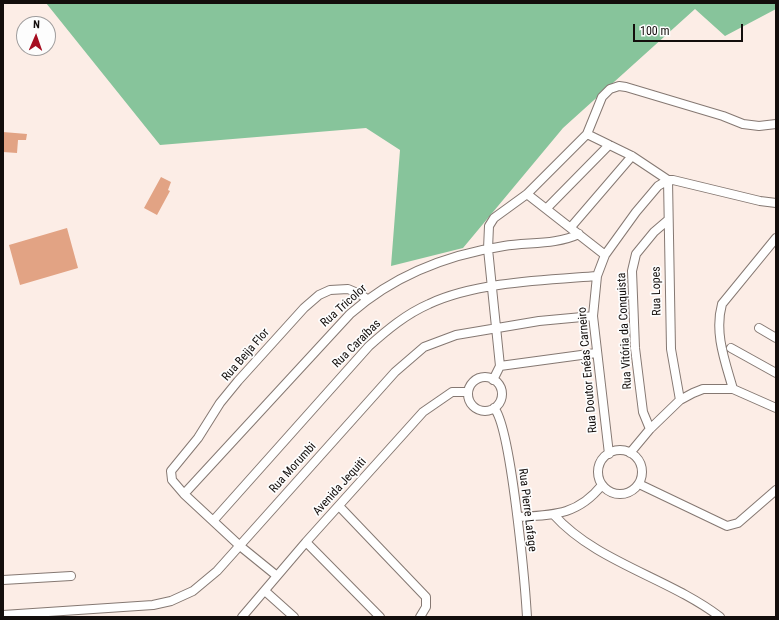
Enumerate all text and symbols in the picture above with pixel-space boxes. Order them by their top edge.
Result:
north arrow [16,16,56,56]
scale bar [635,16,745,42]
text: N [33,18,40,31]
text: 100 m [640,24,670,38]
street label: Rua Lopes [649,266,665,316]
street label: Rua Vitória da Conquista [615,272,635,390]
street label: Rua Tricolor [318,282,370,330]
street label: Rua Doutor Enéas Carneiro [575,306,601,434]
street label: Rua Caraíbas [330,317,384,371]
street label: Rua Beija Flor [219,326,273,384]
street label: Rua Morumbi [267,440,319,496]
street label: Avenida Jequiti [310,455,370,519]
street label: Rua Pierre Lafage [515,468,539,552]

